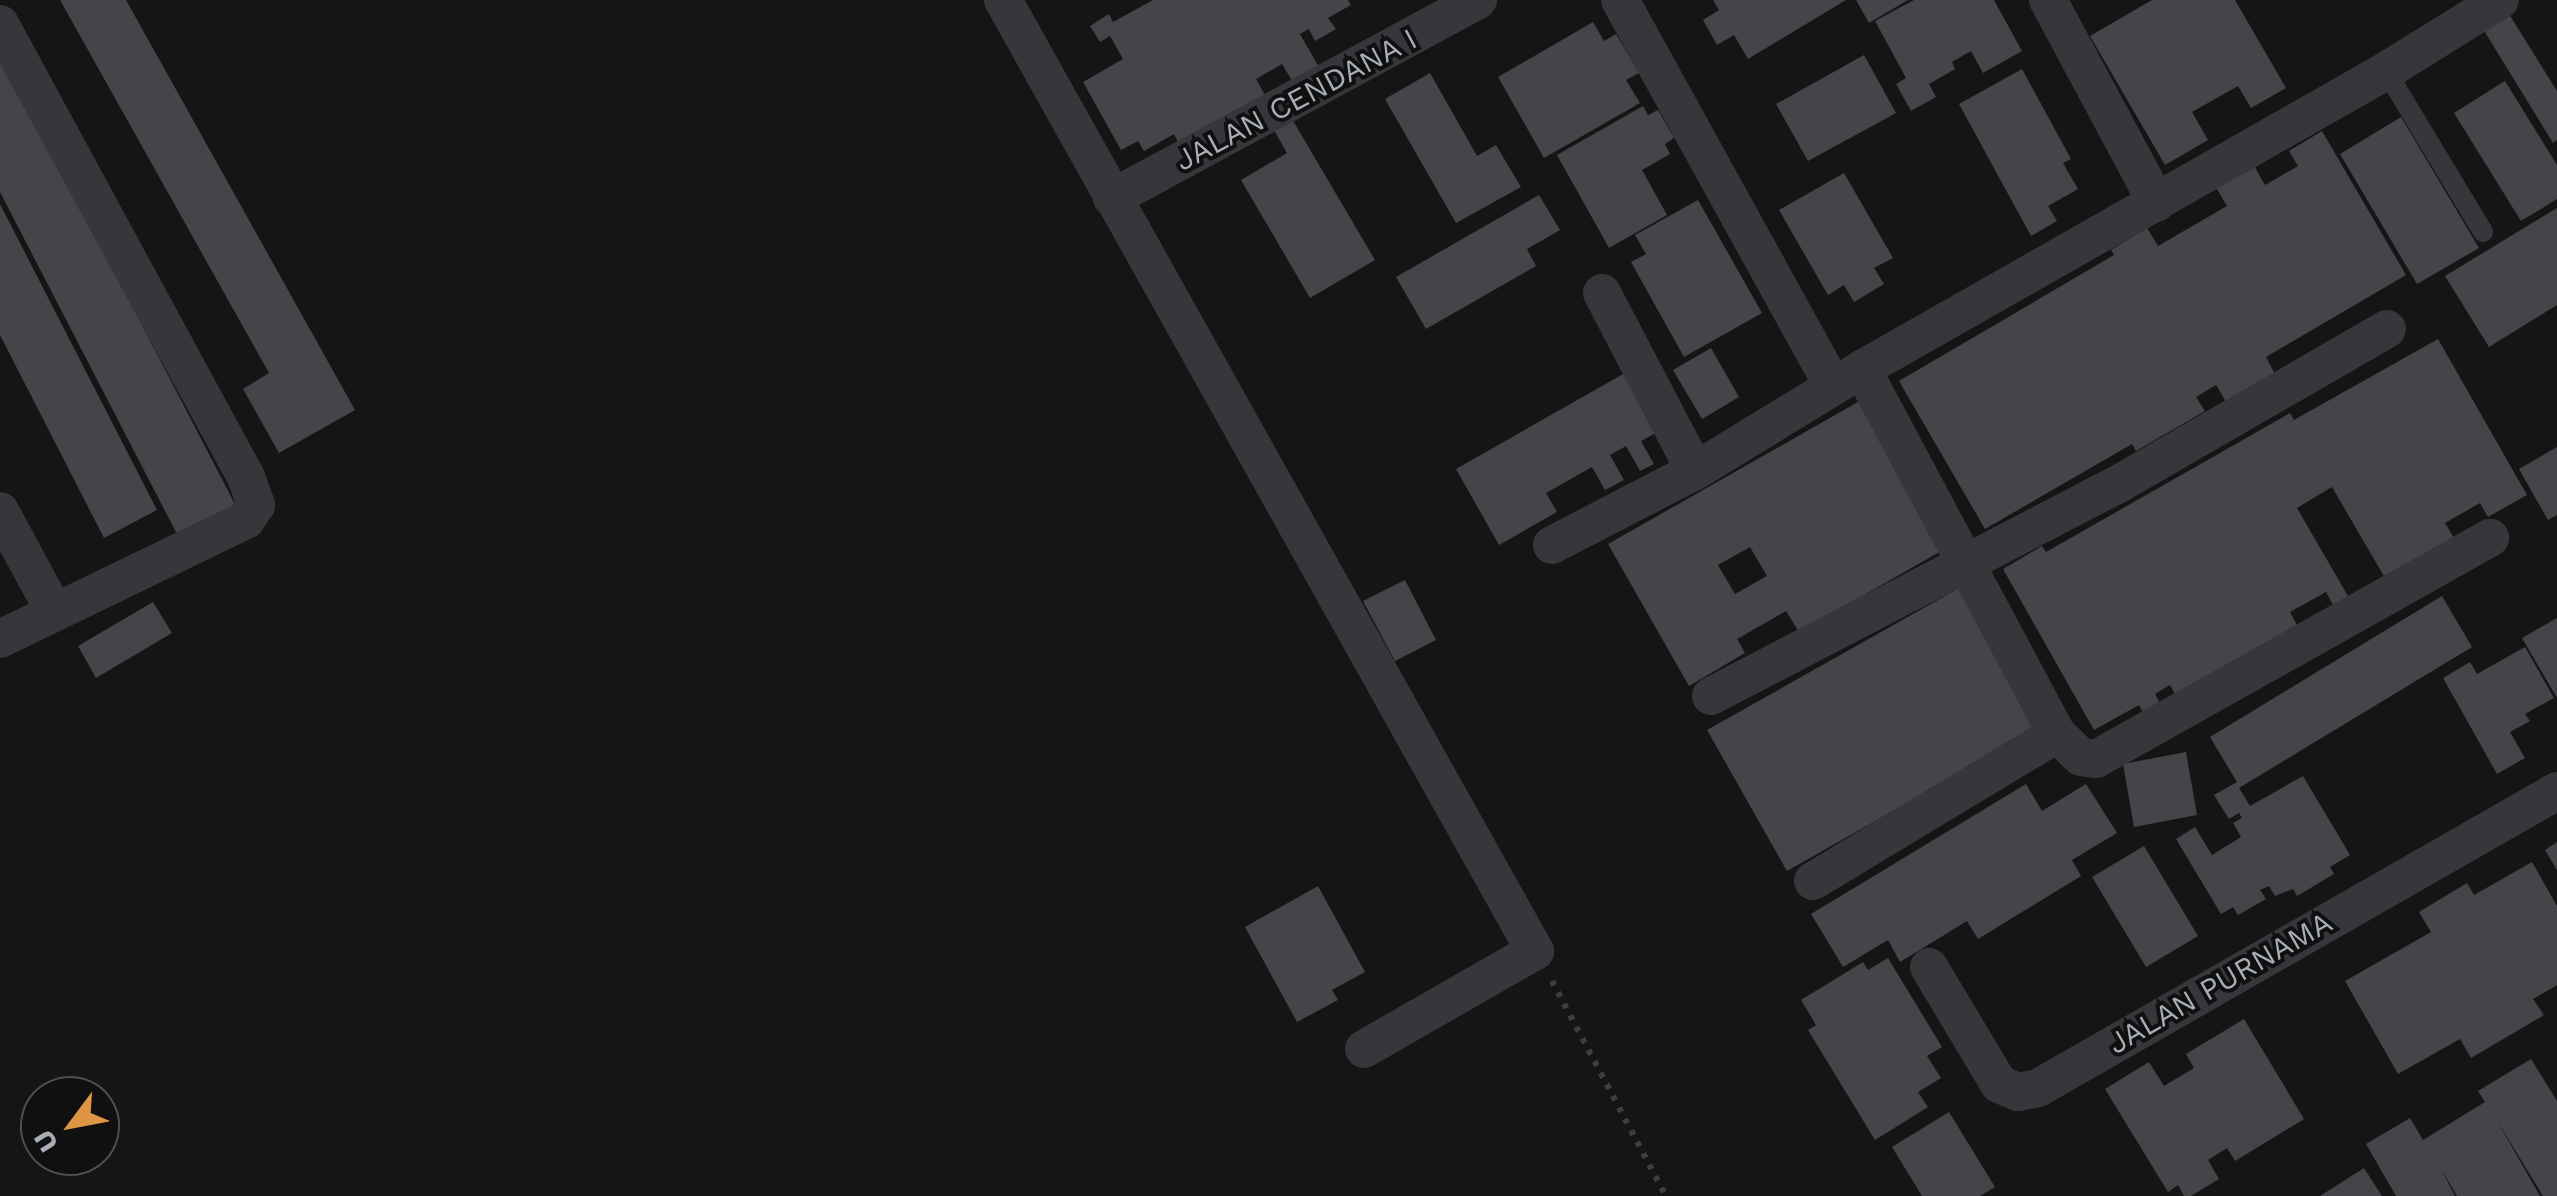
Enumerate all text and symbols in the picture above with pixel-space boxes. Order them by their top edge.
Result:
street label: JALAN CENDANA I [1169,21,1423,179]
street label: JALAN PURNAMA [2102,904,2338,1062]
north arrow [20,1076,120,1176]
text: U [27,1124,65,1158]

